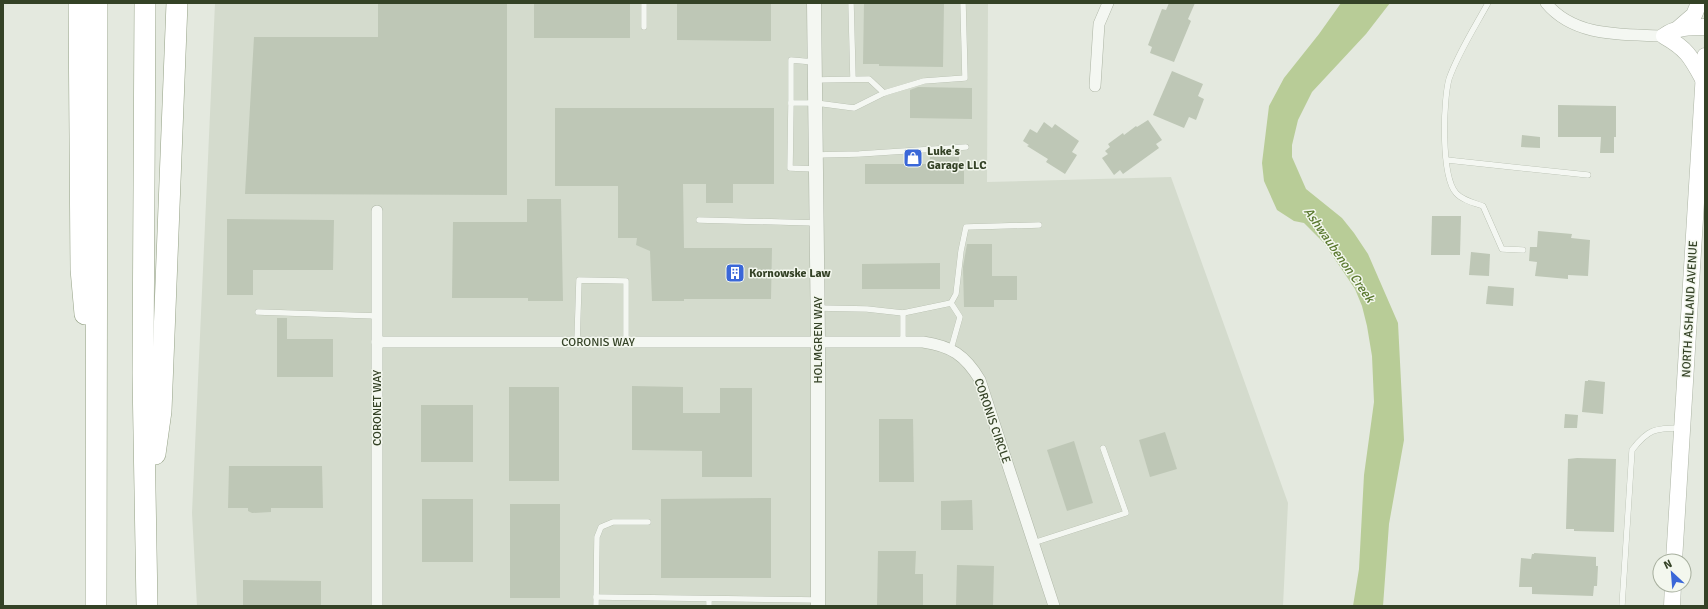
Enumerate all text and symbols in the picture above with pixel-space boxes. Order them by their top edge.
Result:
place label: Luke's Garage LLC [927,144,987,173]
shop icon: Luke's Garage LLC [902,147,924,169]
water label: Ashwaubenon Creek [1300,204,1379,307]
street label: NORTH ASHLAND AVENUE [1679,240,1701,378]
building icon: Kornowske Law [724,262,746,284]
place label: Kornowske Law [749,266,832,281]
street label: HOLMGREN WAY [811,297,826,383]
street label: CORONIS WAY [561,335,635,350]
street label: CORONET WAY [370,370,385,446]
street label: CORONIS CIRCLE [970,377,1014,466]
north arrow [1652,553,1692,593]
text: N [1662,557,1674,572]

